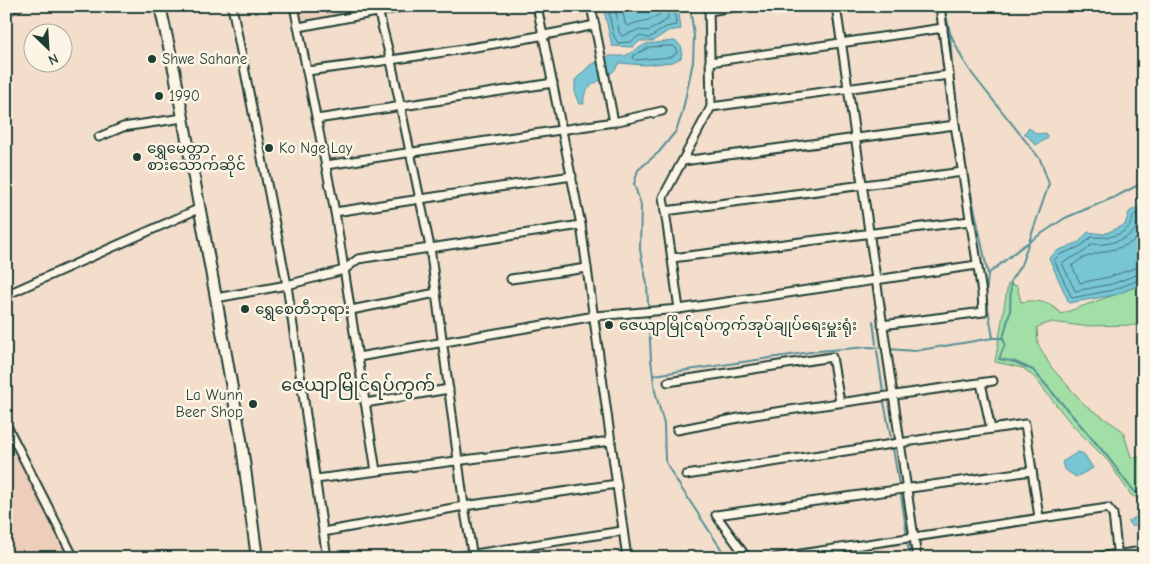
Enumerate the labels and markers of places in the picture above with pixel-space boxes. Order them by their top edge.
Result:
place label: Shwe Sahane [162,50,248,68]
marker: Shwe Sahane [146,53,158,65]
place label: 1990 [169,87,200,105]
marker: 1990 [153,90,165,102]
place label: ရွှေမေတ္တာ စားသောက်ဆိုင် [147,139,246,177]
place label: Ko Nge Lay [279,139,353,157]
marker: Ko Nge Lay [263,142,275,154]
marker: ရွှေမေတ္တာ စားသောက်ဆိုင် [131,151,143,163]
place label: ရွှေစေတီဘုရား [255,299,350,321]
marker: ရွှေစေတီဘုရား [239,303,251,315]
place label: ဇေယျာမြိုင်ရပ်ကွက်အုပ်ချုပ်ရေးမှူးရုံး [619,315,857,337]
marker: ဇေယျာမြိုင်ရပ်ကွက်အုပ်ချုပ်ရေးမှူးရုံး [603,319,615,331]
place label: La Wunn Beer Shop [175,386,243,421]
marker: La Wunn Beer Shop [247,398,259,410]

